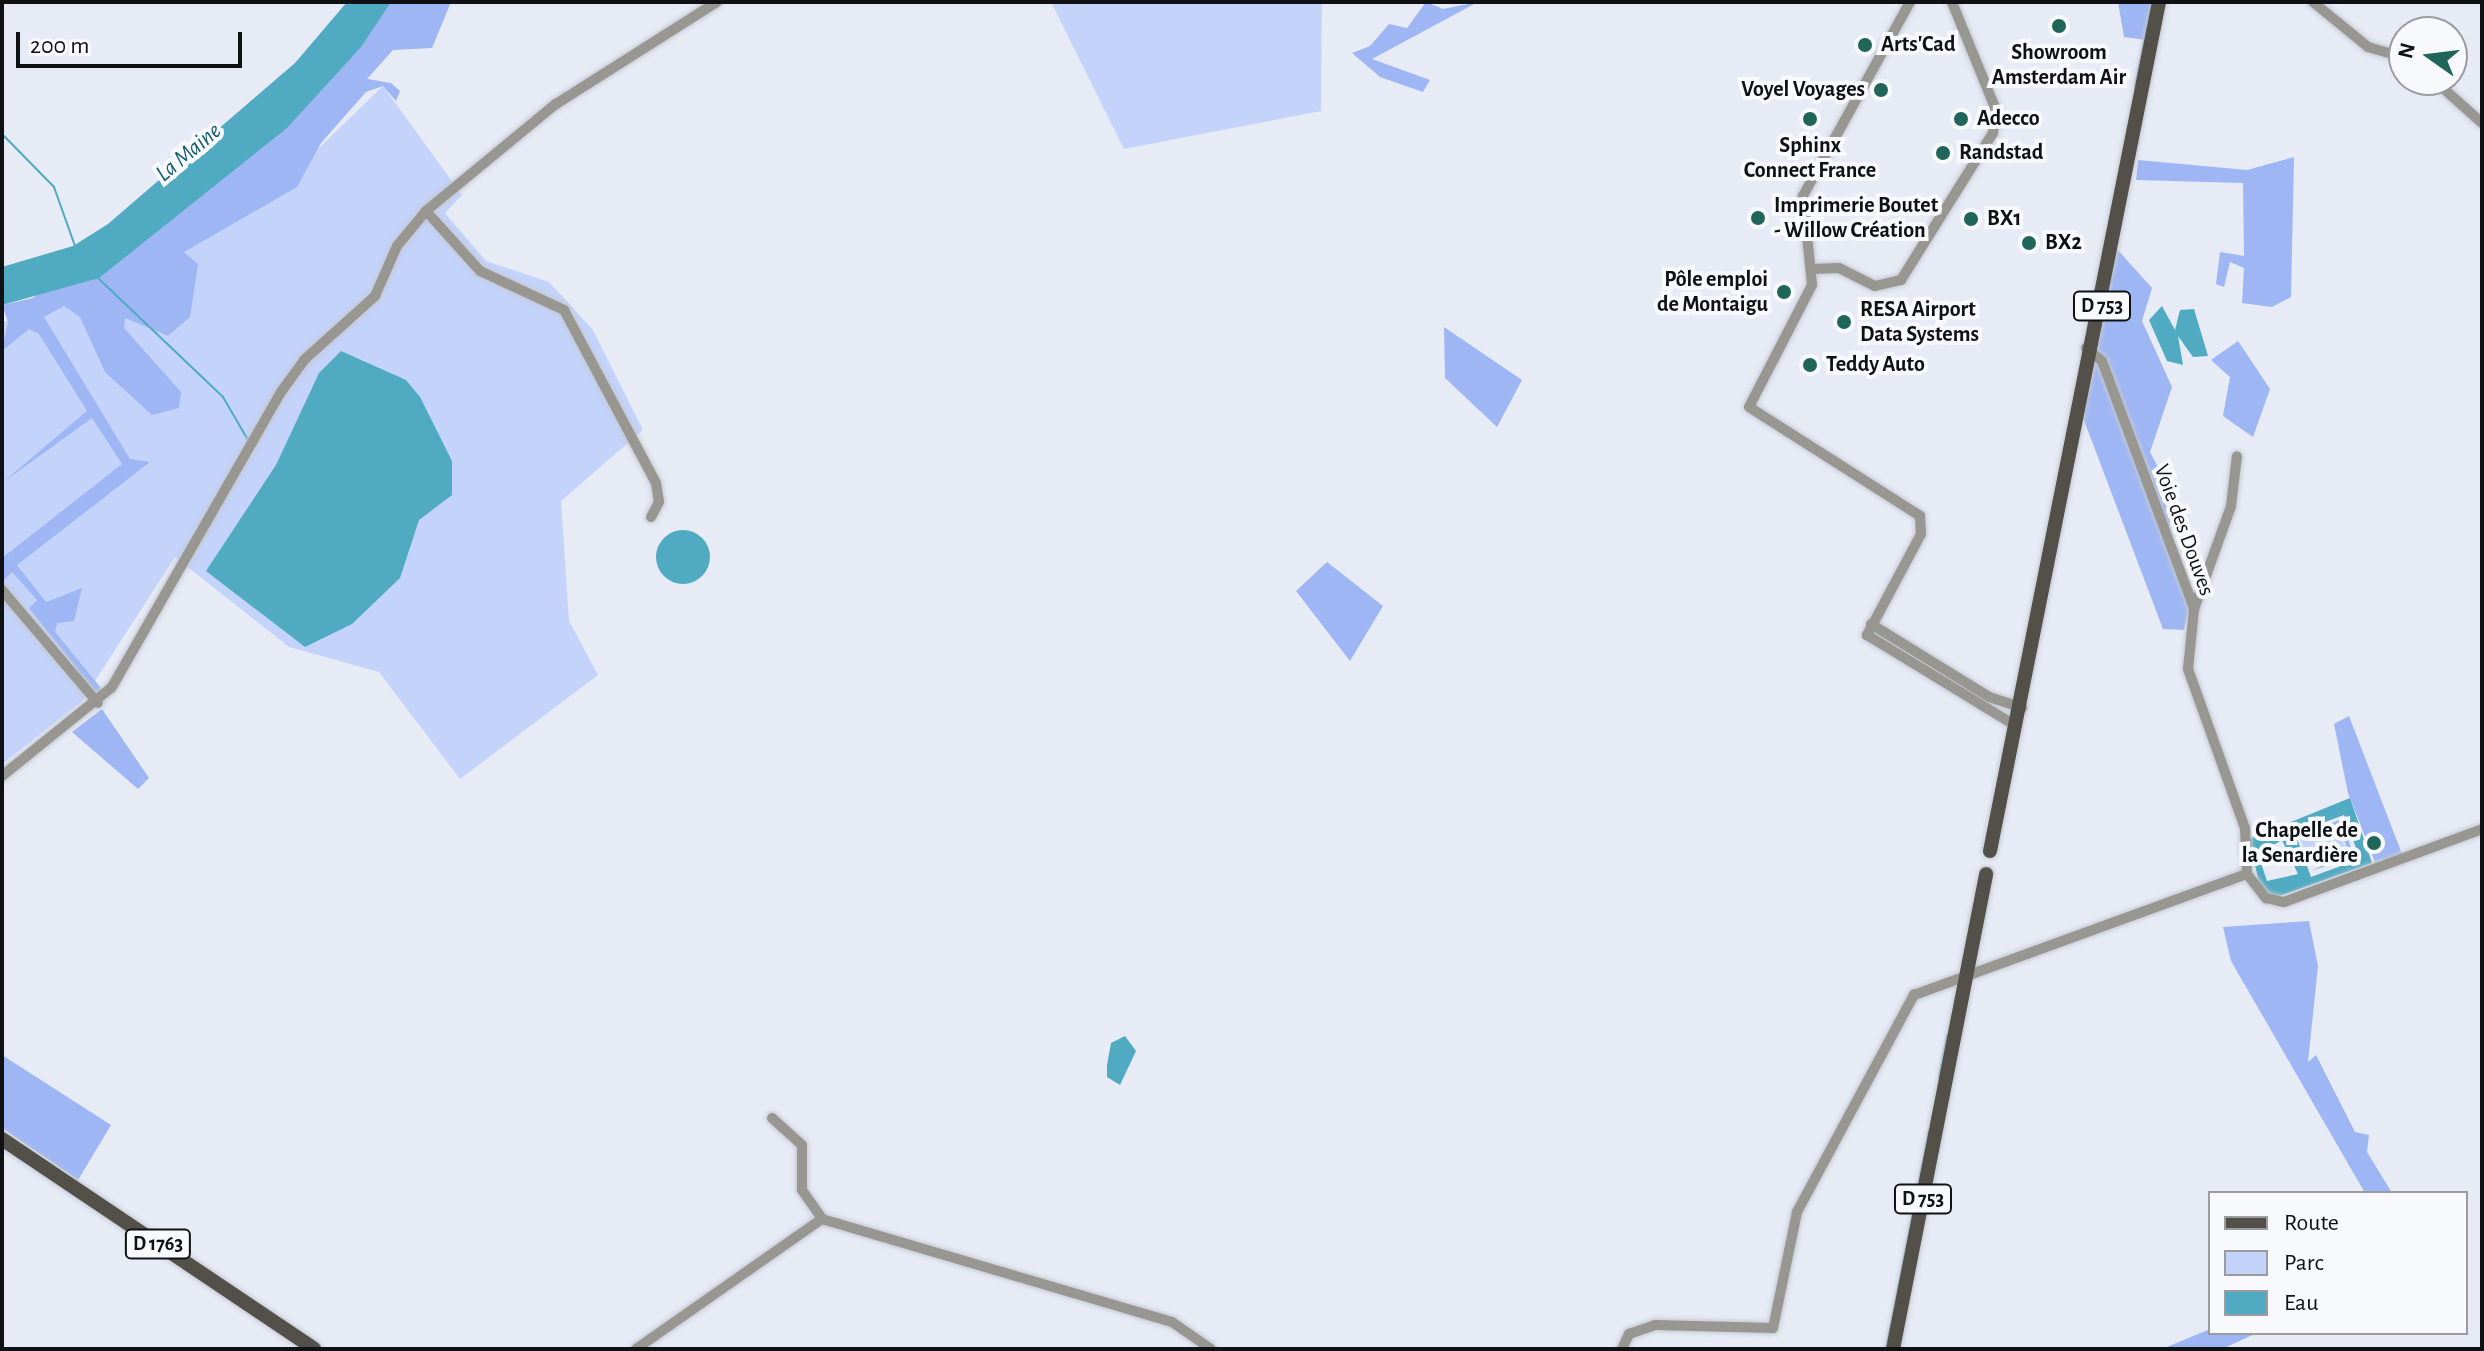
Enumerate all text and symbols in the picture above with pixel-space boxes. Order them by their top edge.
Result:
scale bar [20,16,246,66]
north arrow [2388,16,2468,96]
marker: Showroom Amsterdam Air [2050,17,2068,35]
place label: Arts'Cad [1881,32,1955,58]
text: 200 m [30,34,89,58]
marker: Arts'Cad [1856,36,1874,54]
place label: Showroom Amsterdam Air [1992,39,2126,90]
text: N [2394,41,2419,61]
place label: Voyel Voyages [1741,77,1865,103]
marker: Voyel Voyages [1872,81,1890,99]
place label: Adecco [1977,106,2040,132]
marker: Sphinx Connect France [1801,110,1819,128]
marker: Adecco [1952,110,1970,128]
water label: La Maine [150,117,228,189]
place label: Sphinx Connect France [1744,132,1876,184]
place label: Randstad [1959,140,2043,166]
marker: Randstad [1934,144,1952,162]
place label: Imprimerie Boutet - Willow Création [1774,192,1938,244]
place label: BX1 [1987,206,2021,232]
marker: Imprimerie Boutet - Willow Création [1749,209,1767,227]
marker: BX1 [1962,210,1980,228]
place label: BX2 [2045,230,2082,256]
marker: BX2 [2020,234,2038,252]
place label: Pôle emploi de Montaigu [1657,266,1768,318]
marker: Pôle emploi de Montaigu [1775,283,1793,301]
road number: D 753 [2072,290,2132,322]
place label: RESA Airport Data Systems [1860,296,1979,348]
marker: RESA Airport Data Systems [1835,313,1853,331]
place label: Teddy Auto [1826,352,1925,378]
marker: Teddy Auto [1801,356,1819,374]
street label: Voie des Douves [2148,461,2220,599]
place label: Chapelle de la Senardière [2242,817,2358,868]
marker: Chapelle de la Senardière [2365,834,2383,852]
road number: D 753 [1893,1183,1953,1215]
legend [2208,1191,2468,1335]
text: Route [2284,1211,2339,1235]
road number: D 1763 [124,1228,192,1260]
text: Parc [2284,1251,2324,1275]
text: Eau [2284,1291,2318,1315]

